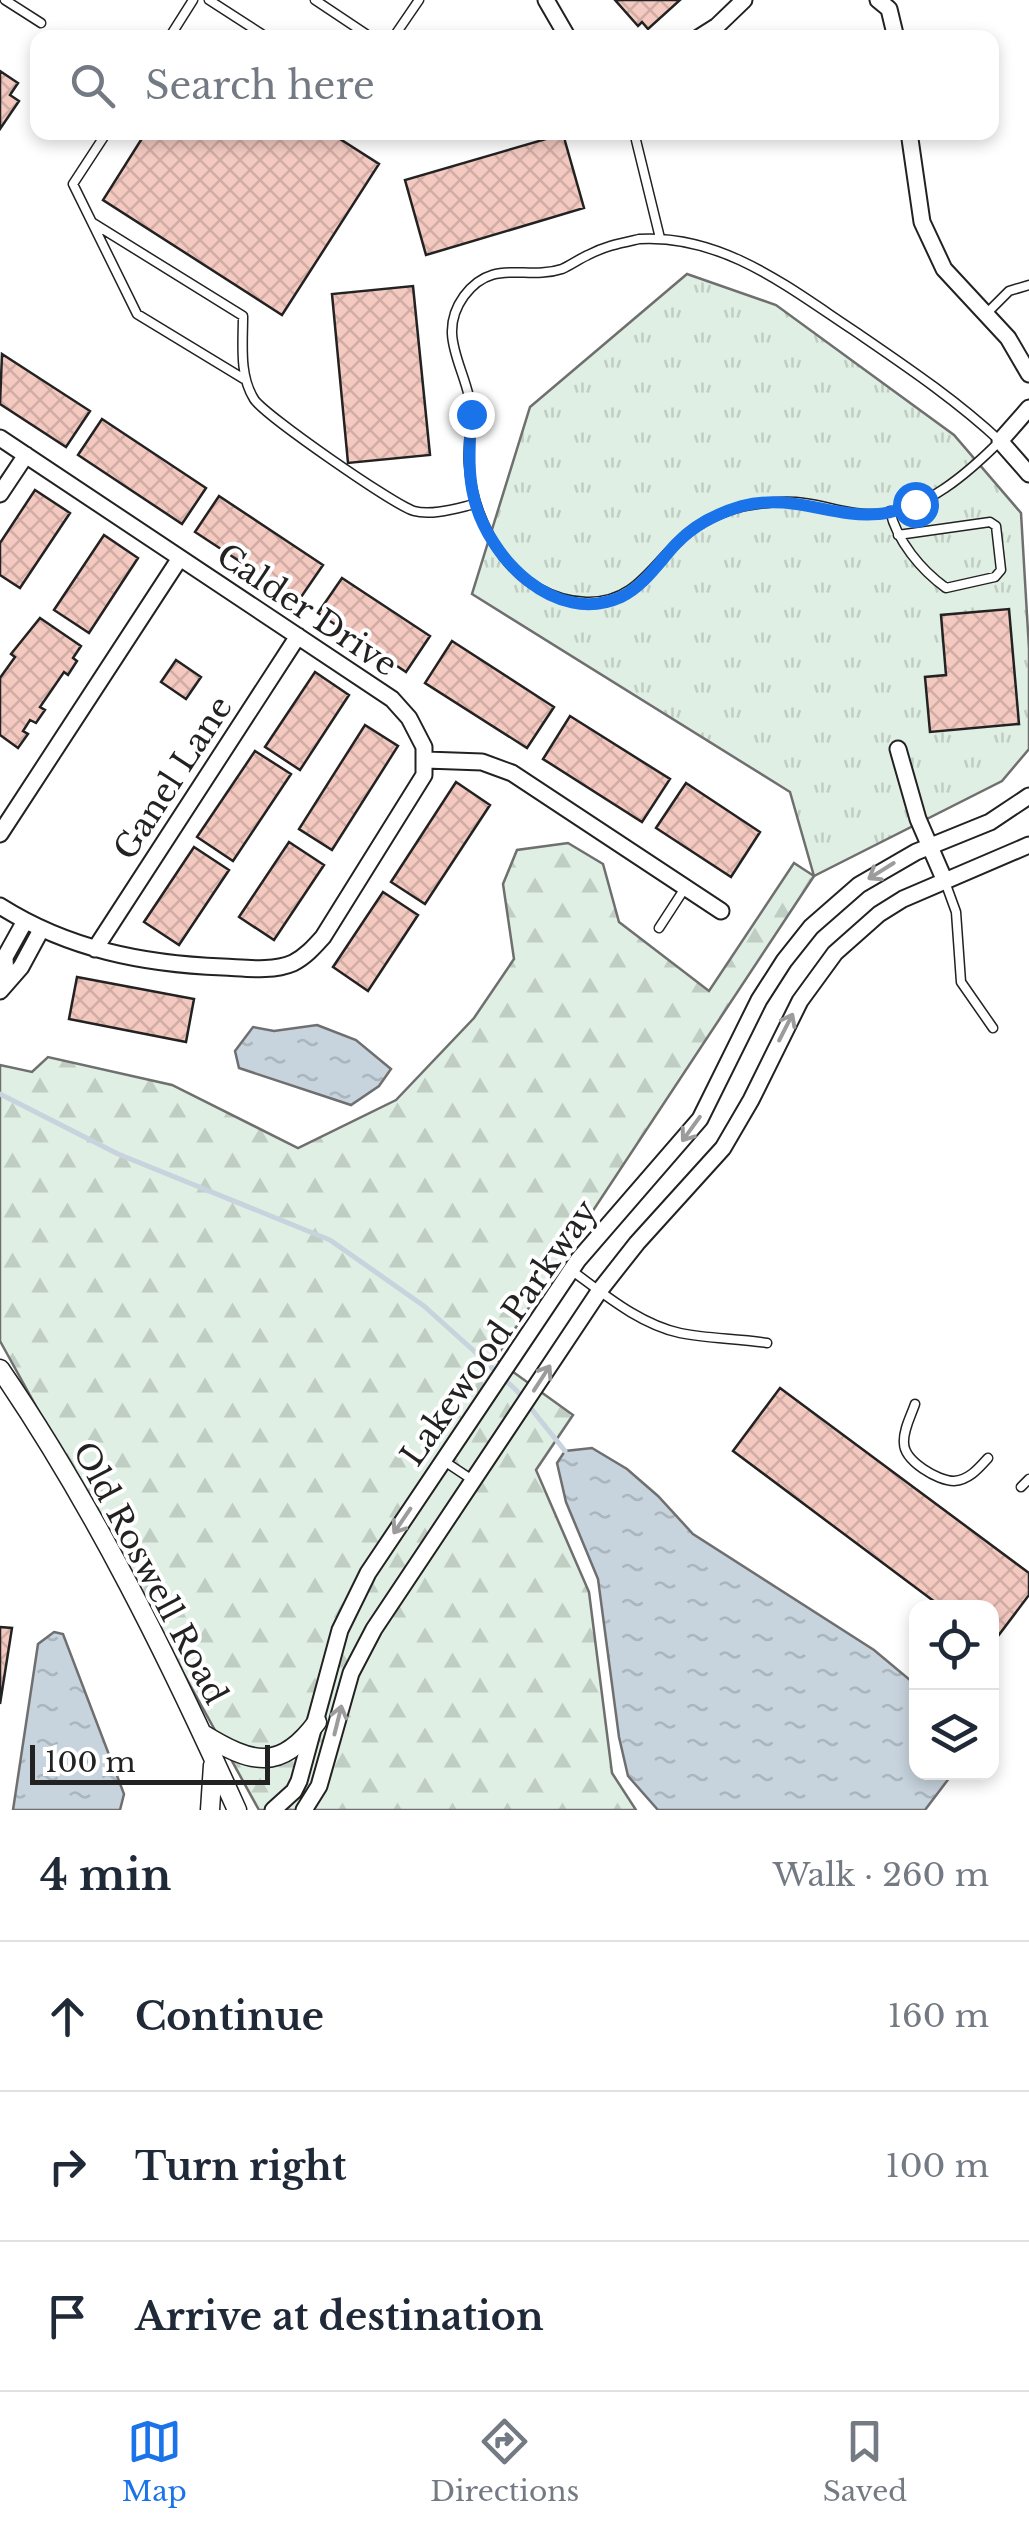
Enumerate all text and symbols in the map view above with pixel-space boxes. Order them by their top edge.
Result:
search box [30,30,999,140]
icon: search [65,58,120,113]
text: Search here [145,62,375,109]
route end [449,392,495,438]
route start [893,482,939,528]
street label: Calder Drive [209,535,405,685]
street label: Ganel Lane [105,689,241,867]
one-way arrow [867,861,896,882]
one-way arrow [777,1013,796,1042]
one-way arrow [681,1115,702,1142]
street label: Lakewood Parkway [392,1192,606,1474]
one-way arrow [531,1364,552,1392]
street label: Old Roswell Road [64,1435,236,1711]
one-way arrow [392,1506,413,1534]
map controls [909,1600,999,1780]
button: locate [909,1600,999,1690]
button: layers [909,1690,999,1780]
one-way arrow [330,1705,349,1736]
scale bar [30,1740,270,1784]
text: 100 m [45,1745,136,1780]
text: 4 min [40,1849,171,1901]
text: Walk · 260 m [773,1855,989,1895]
icon: ahead [40,1989,95,2044]
text: Continue [135,1993,324,2040]
text: 160 m [888,1996,989,2036]
icon: right [40,2139,95,2194]
text: Turn right [135,2143,346,2190]
text: 100 m [886,2146,989,2186]
icon: arrive [40,2289,95,2344]
text: Arrive at destination [135,2293,544,2340]
tab: Map [122,2414,187,2509]
tab: Directions [430,2414,579,2509]
tab: Saved [823,2414,907,2509]

